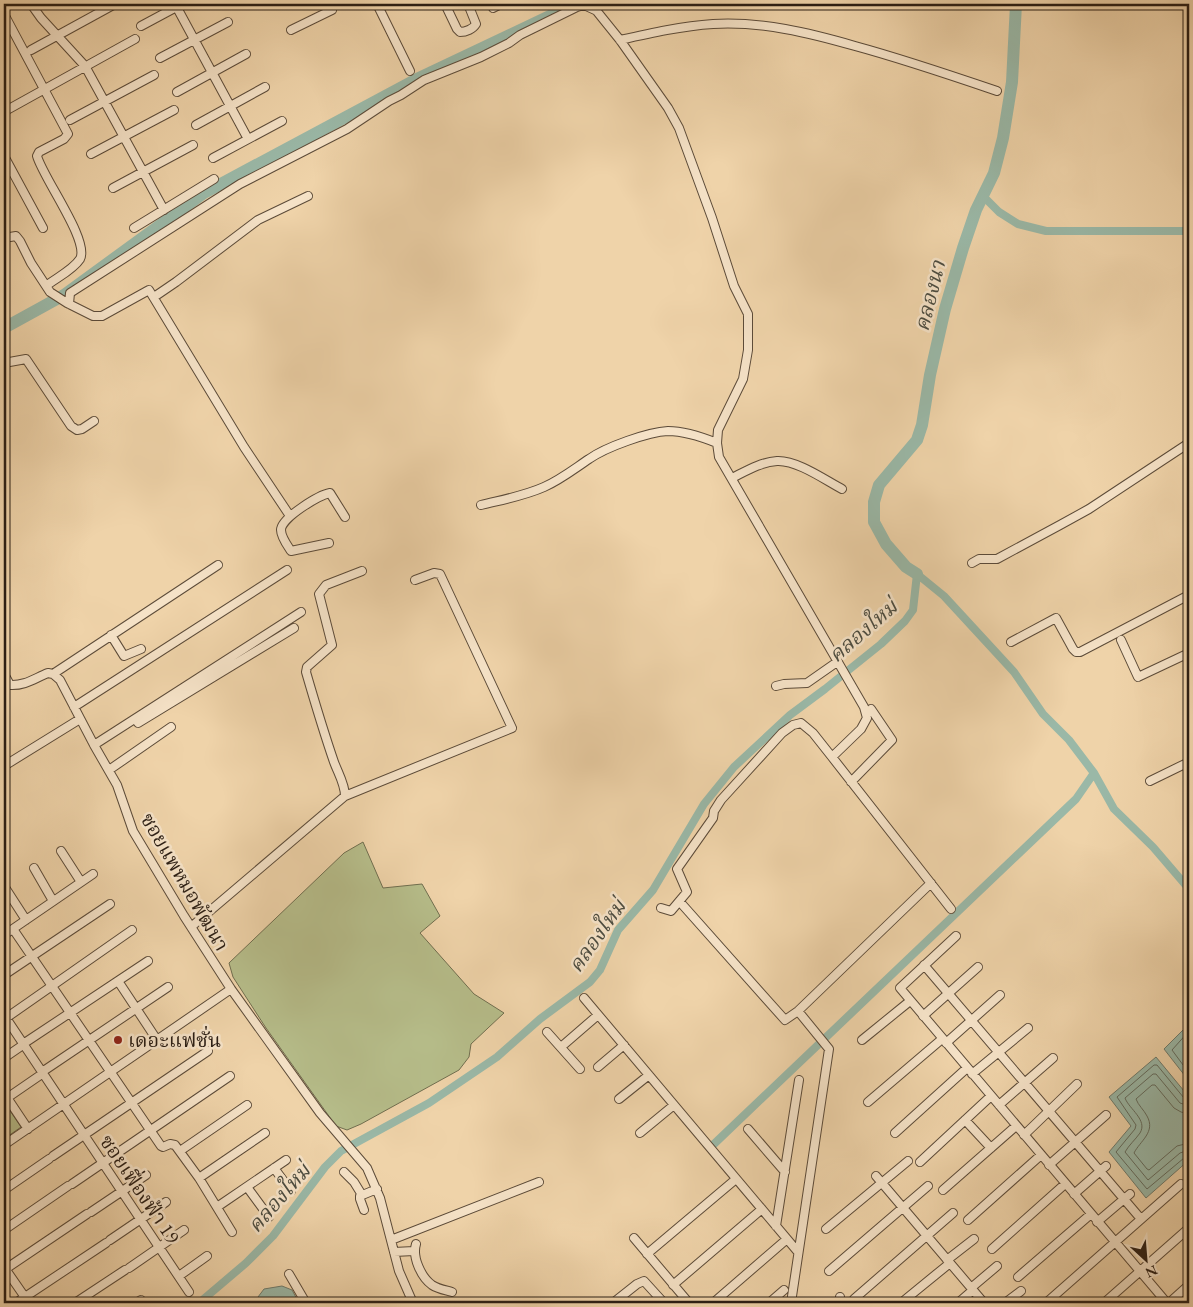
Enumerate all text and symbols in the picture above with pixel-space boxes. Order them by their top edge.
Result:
water label: คลองนา [908,257,951,334]
water label: คลองใหม่ [822,591,905,668]
street label: ซอยแพหมอพัฒนา [135,808,235,956]
water label: คลองใหม่ [561,891,633,977]
place label: เดอะแฟชั่น [128,1025,221,1053]
marker: เดอะแฟชั่น [112,1034,124,1046]
street label: ซอยเฟื่องฟ้า 19 [94,1128,188,1249]
water label: คลองใหม่ [240,1155,318,1238]
north arrow [1120,1234,1170,1284]
text: N [1142,1261,1161,1283]

